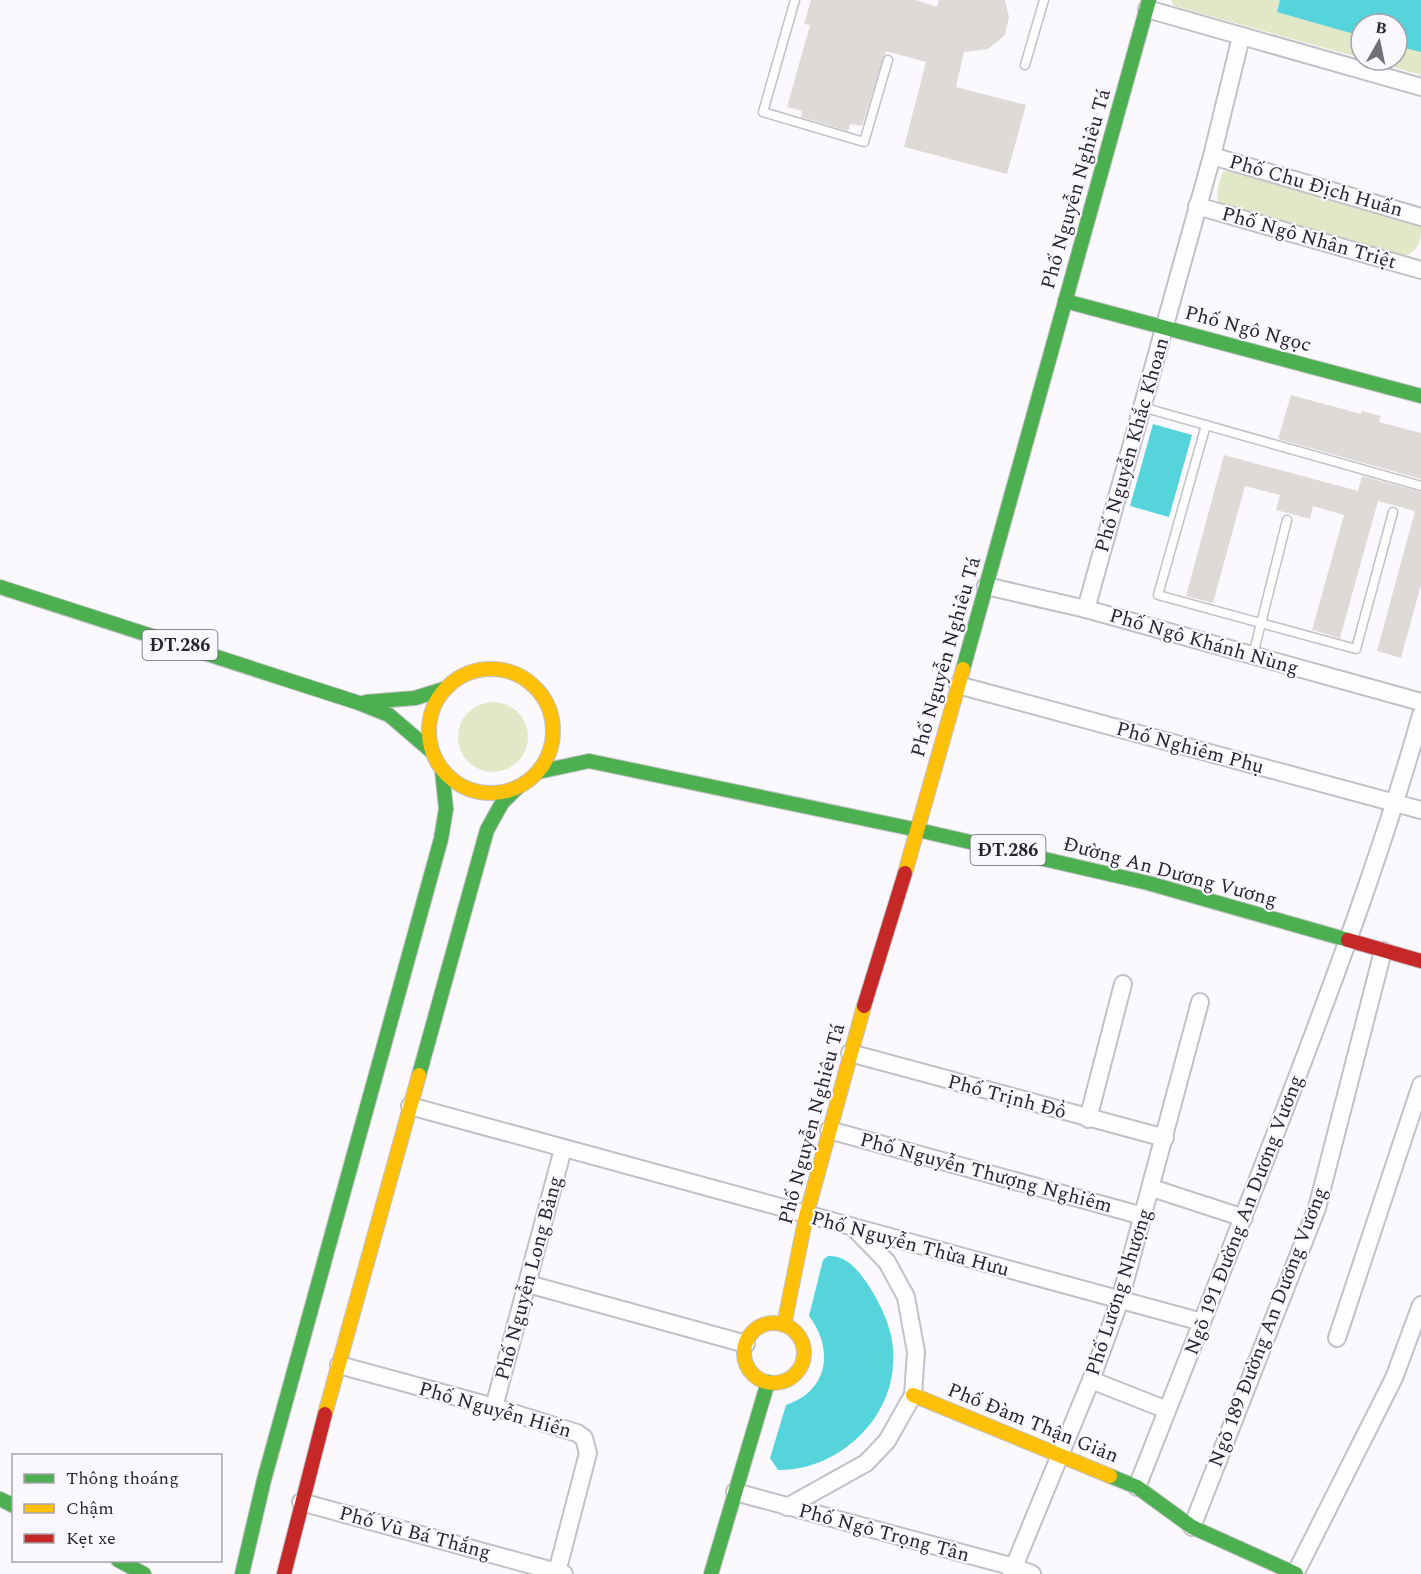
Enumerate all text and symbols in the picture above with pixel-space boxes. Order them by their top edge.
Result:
north arrow [1349,12,1409,72]
text: B [1374,15,1389,41]
street label: Phố Nguyễn Nghiêu Tá [1033,85,1119,293]
street label: Phố Chu Địch Huấn [1226,147,1406,225]
street label: Phố Ngô Nhân Triệt [1218,199,1400,277]
street label: Phố Ngô Ngọc [1181,298,1315,360]
street label: Phố Nguyễn Khắc Khoan [1087,334,1177,556]
street label: Phố Nguyễn Nghiêu Tá [903,553,989,761]
street label: Phố Ngô Khánh Nùng [1106,601,1302,683]
road number: ĐT.286 [142,630,218,660]
street label: Phố Nghiêm Phụ [1113,714,1267,782]
street label: Đường An Dương Vương [1060,829,1280,915]
road number: ĐT.286 [970,835,1046,865]
street label: Phố Nguyễn Nghiêu Tá [771,1020,853,1228]
street label: Phố Trịnh Đổ [944,1067,1070,1127]
street label: Ngõ 191 Đường An Dương Vương [1177,1071,1311,1359]
street label: Phố Nguyễn Thượng Nghiêm [856,1125,1116,1221]
street label: Phố Nguyễn Long Bảng [487,1172,571,1384]
street label: Ngõ 189 Đường An Dương Vương [1201,1183,1335,1471]
street label: Phố Nguyễn Thừa Hưu [808,1203,1012,1285]
street label: Phố Lương Nhượng [1078,1204,1160,1380]
street label: Phố Nguyễn Hiến [415,1374,575,1446]
street label: Phố Đàm Thận Giản [943,1375,1123,1471]
legend [12,1454,222,1562]
text: Thông thoáng [66,1465,179,1492]
text: Chậm [66,1495,114,1522]
street label: Phố Ngô Trọng Tân [795,1496,973,1570]
street label: Phố Vũ Bá Thắng [336,1498,494,1568]
text: Kẹt xe [66,1525,116,1552]

